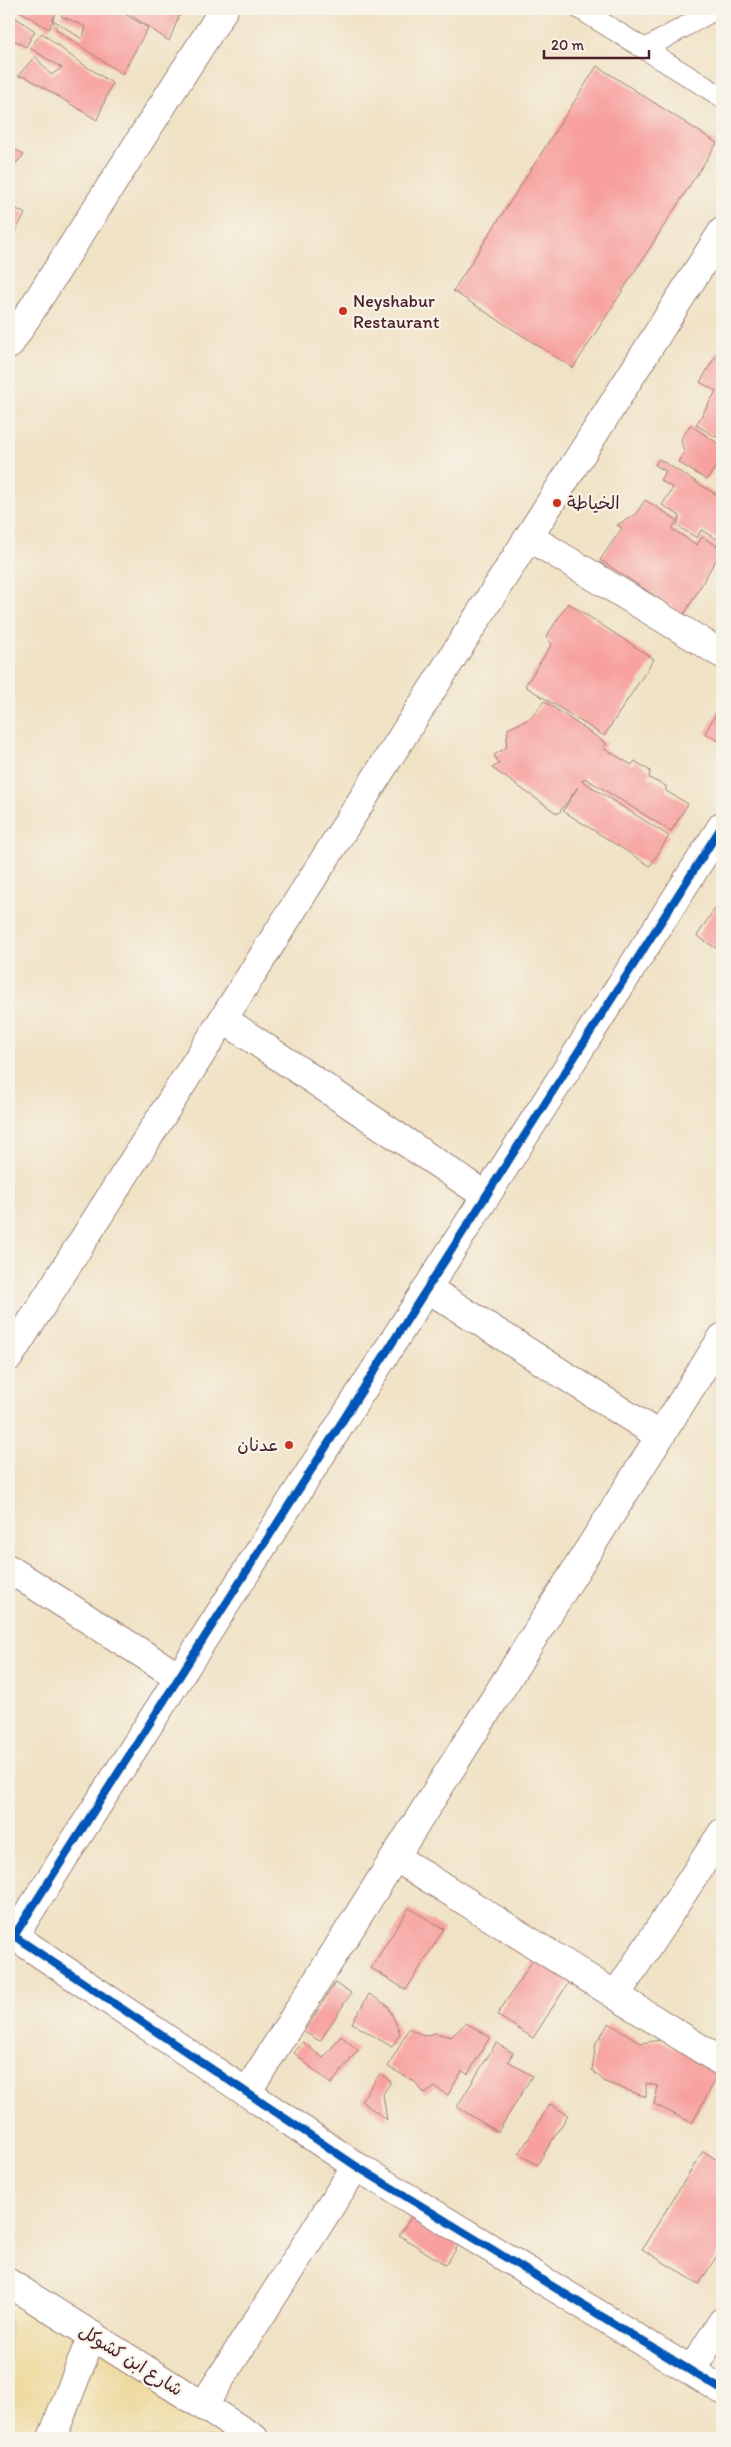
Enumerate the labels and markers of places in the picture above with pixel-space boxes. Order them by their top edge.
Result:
place label: Neyshabur Restaurant [353,290,440,333]
marker: Neyshabur Restaurant [337,305,349,317]
place label: الخياطة [567,492,620,514]
marker: الخياطة [551,497,563,509]
place label: عدنان [237,1434,279,1456]
marker: عدنان [283,1439,295,1451]

